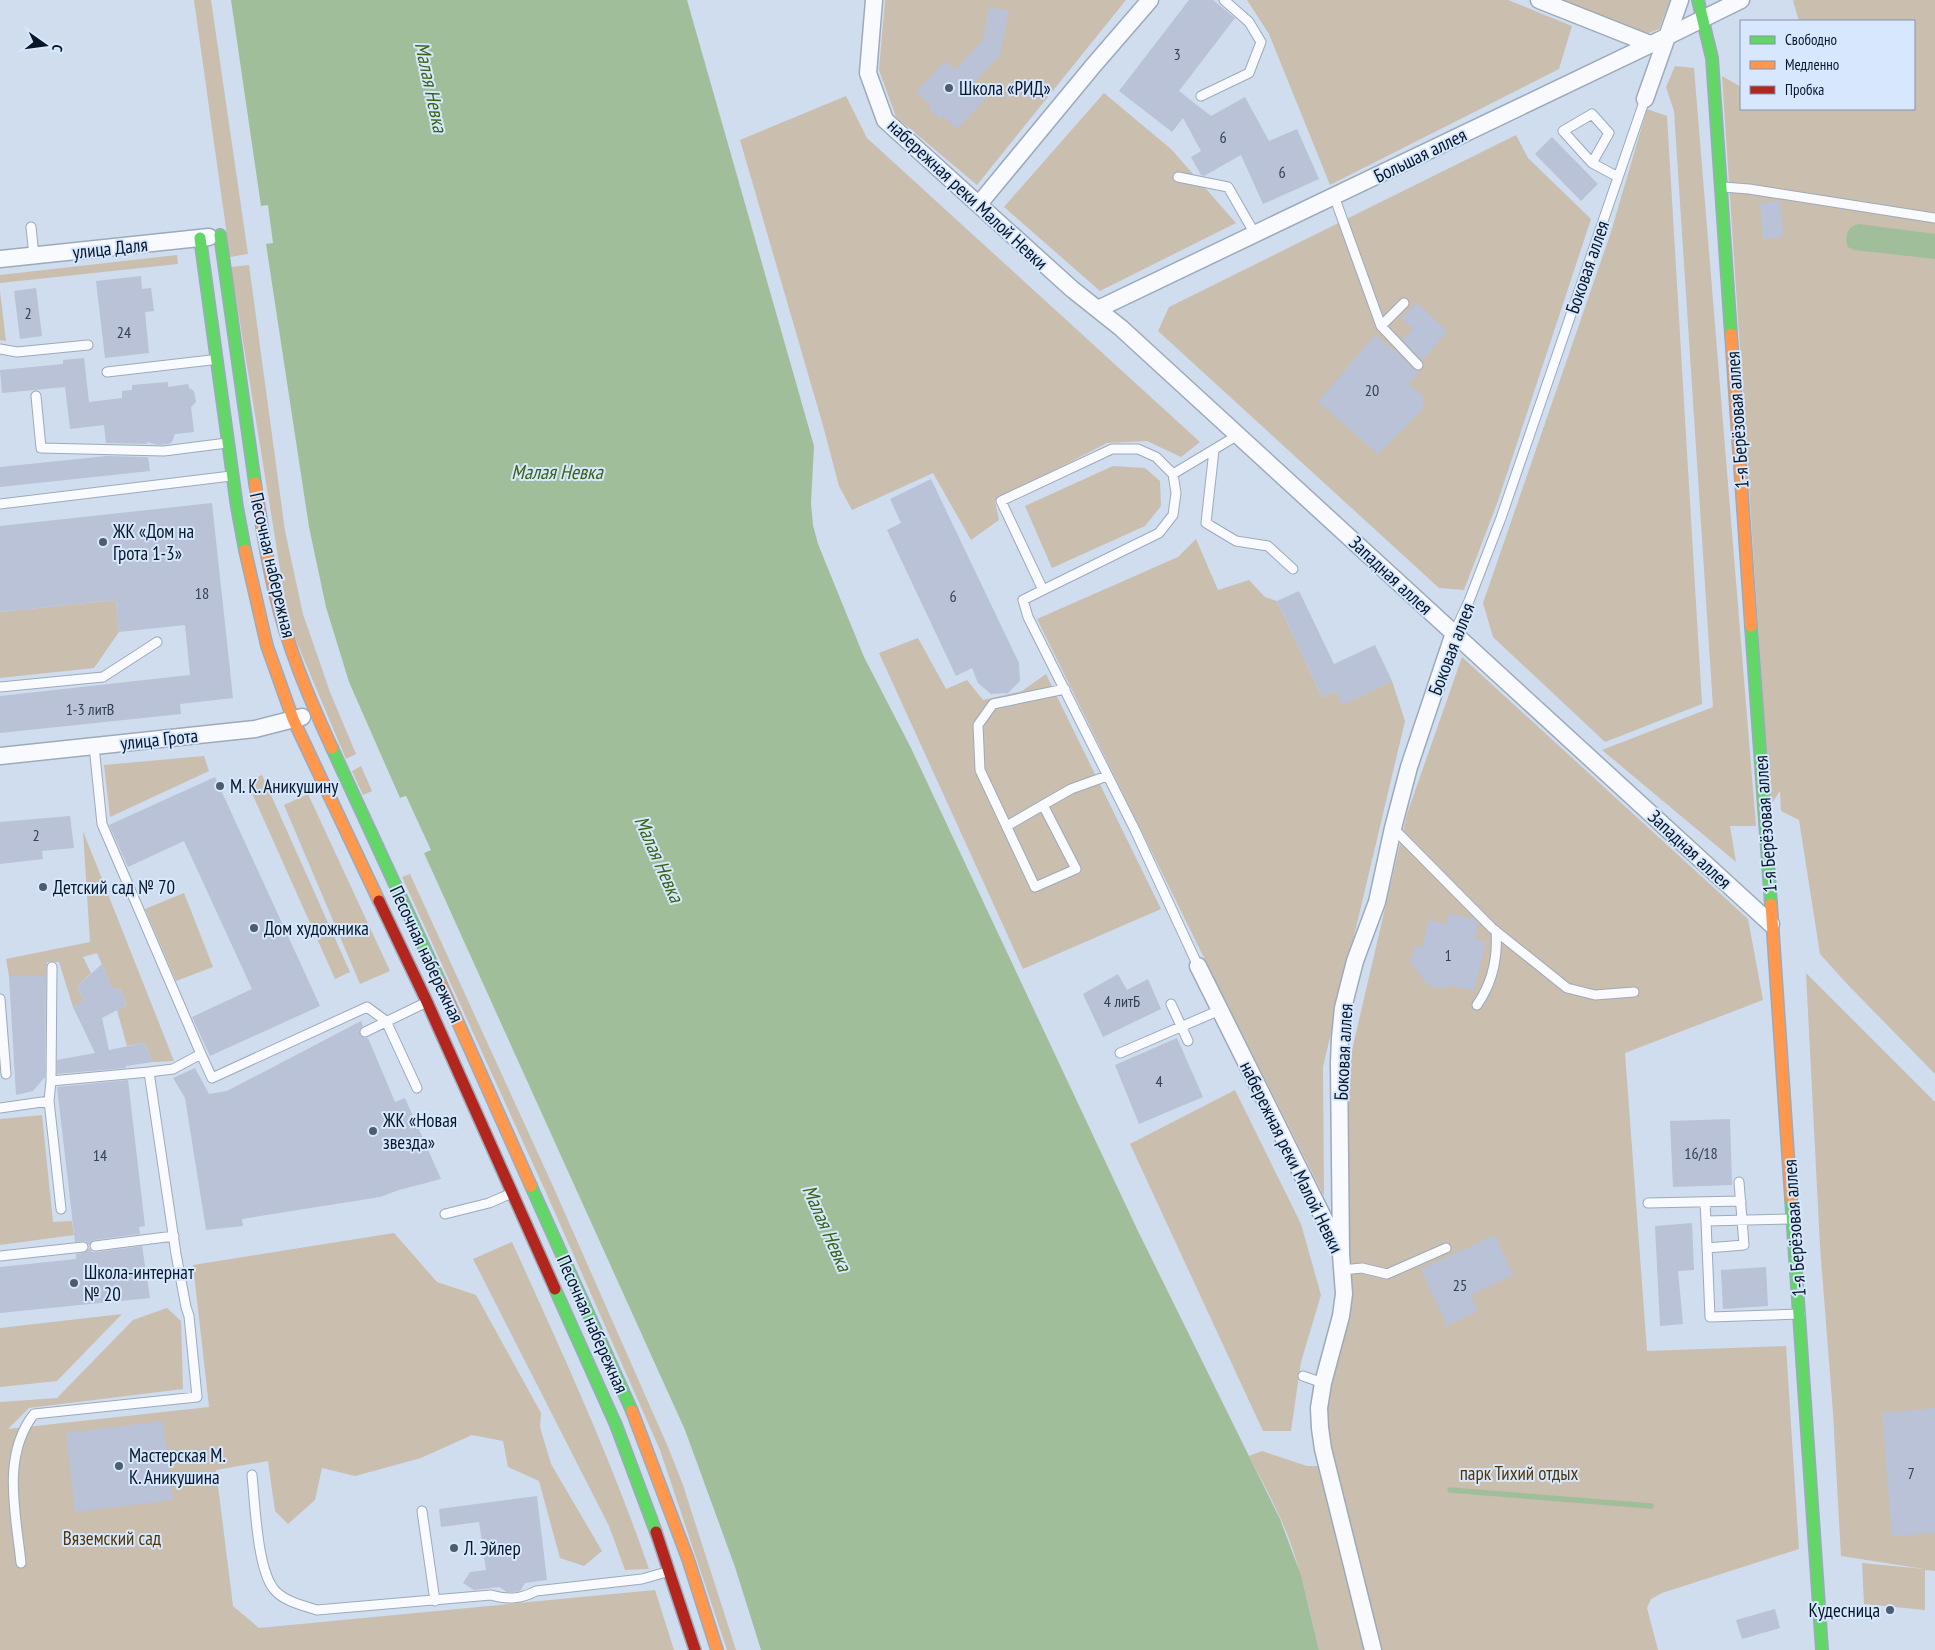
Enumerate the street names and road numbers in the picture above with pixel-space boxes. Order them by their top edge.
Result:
street label: набережная реки Малой Невки [883,113,1053,275]
street label: Большая аллея [1370,122,1470,188]
street label: Боковая аллея [1560,217,1614,317]
street label: улица Даля [71,232,149,264]
street label: 1-я Берёзовая аллея [1720,351,1754,489]
street label: Песочная набережная [245,490,301,640]
street label: Западная аллея [1344,530,1438,620]
street label: Боковая аллея [1422,599,1480,699]
street label: улица Грота [119,723,199,755]
street label: 1-я Берёзовая аллея [1748,755,1782,893]
street label: Западная аллея [1643,804,1737,894]
street label: Песочная набережная [385,882,469,1026]
street label: Боковая аллея [1328,1003,1358,1101]
street label: набережная реки Малой Невки [1235,1057,1349,1257]
street label: 1-я Берёзовая аллея [1777,1159,1811,1297]
street label: Песочная набережная [552,1251,634,1397]

